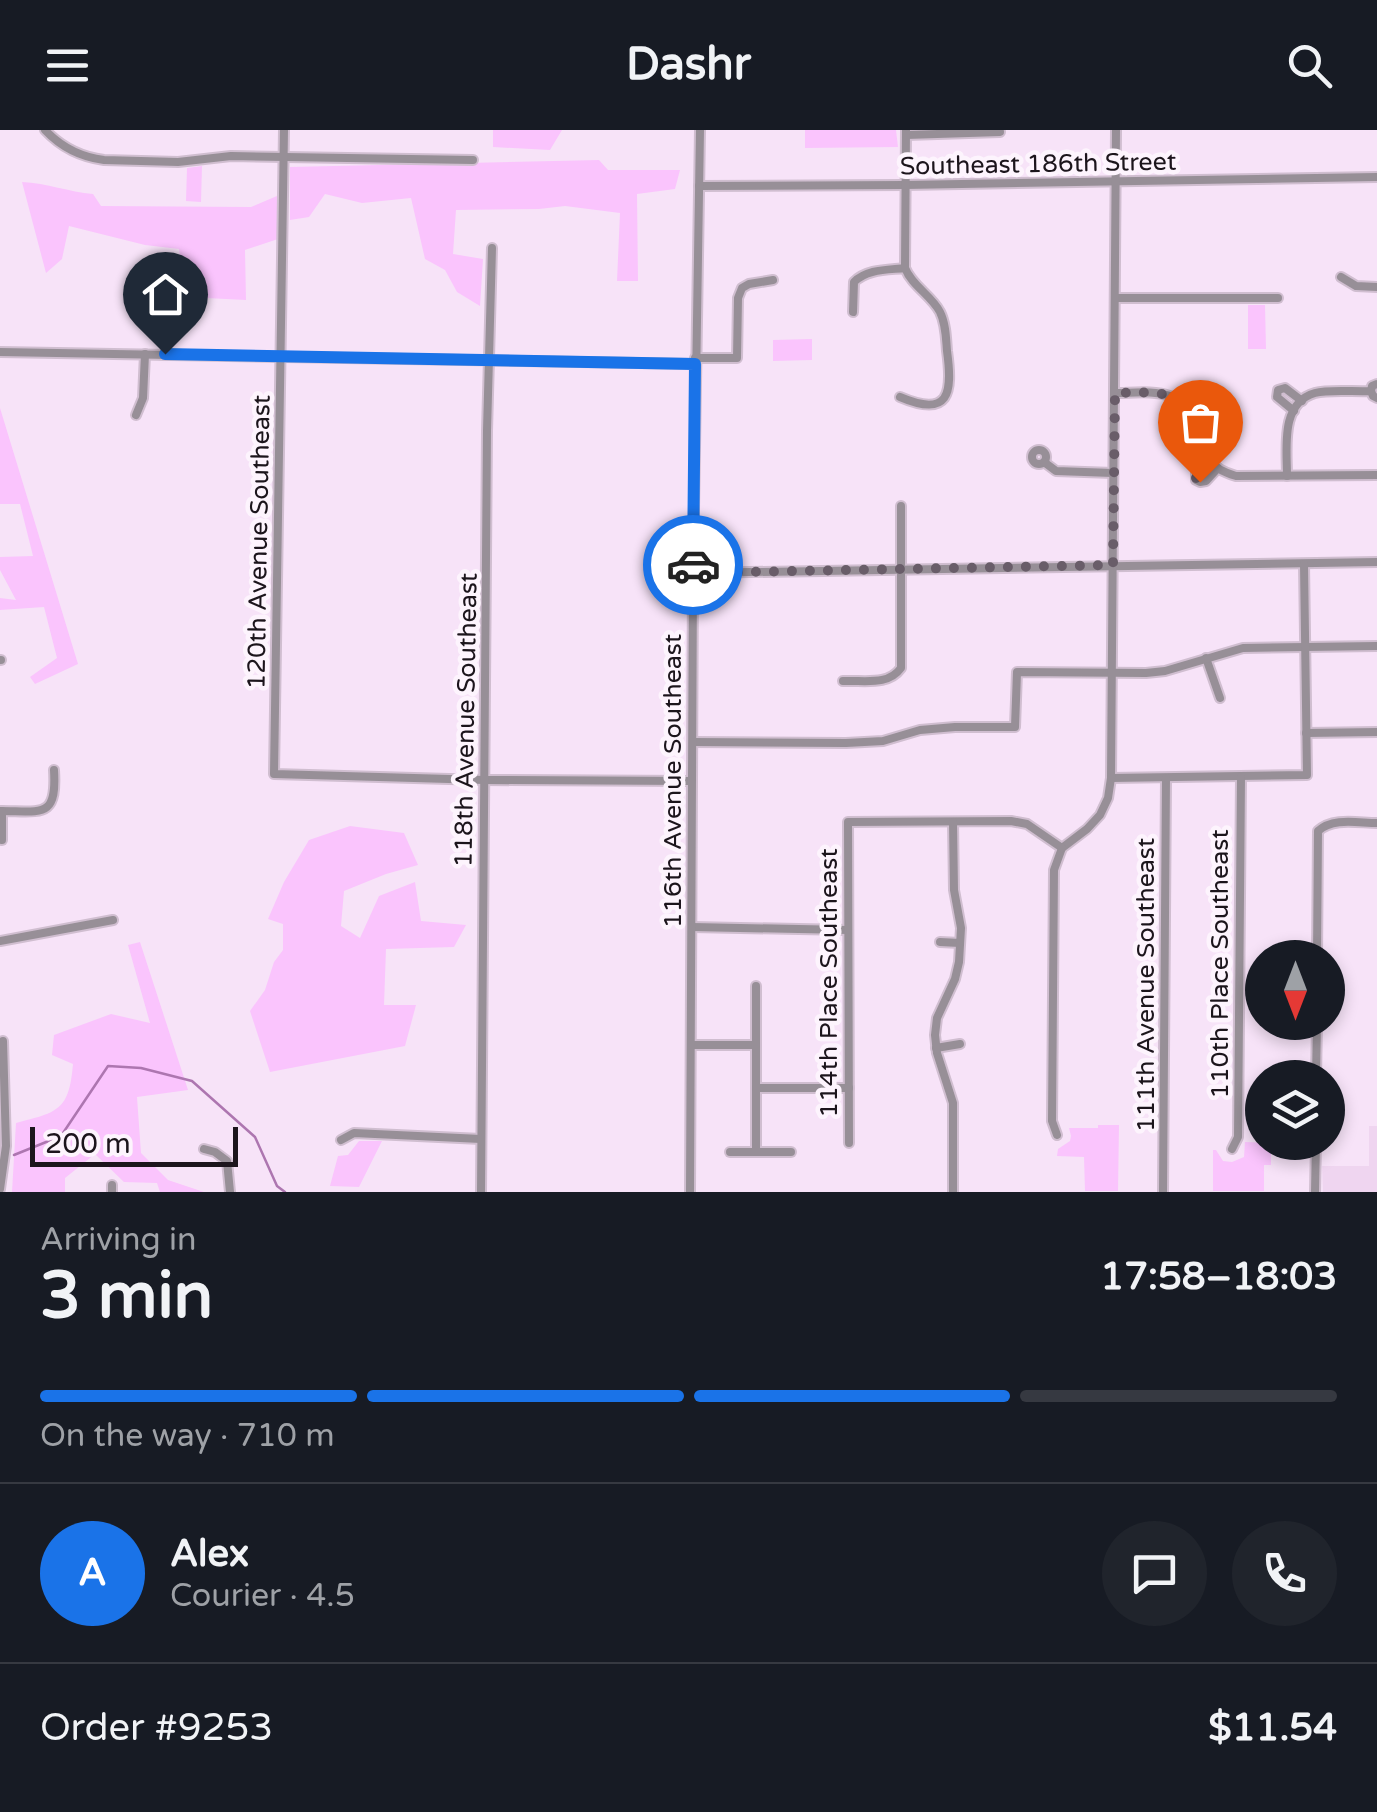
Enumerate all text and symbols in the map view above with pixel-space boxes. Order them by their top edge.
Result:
icon: menu [40,38,95,93]
text: Dashr [626,38,751,92]
icon: search [1282,38,1337,93]
street label: Southeast 186th Street [899,147,1177,181]
pin [123,252,208,355]
icon: home [138,267,193,322]
pin [1158,380,1243,483]
street label: 120th Avenue Southeast [241,394,277,690]
icon: bag [1173,395,1228,450]
courier [643,515,743,615]
icon: car [666,538,721,593]
street label: 118th Avenue Southeast [448,572,484,868]
street label: 116th Avenue Southeast [658,633,688,928]
street label: 110th Place Southeast [1205,829,1235,1099]
street label: 111th Avenue Southeast [1131,837,1161,1132]
street label: 114th Place Southeast [814,848,844,1118]
north arrow [1245,940,1345,1040]
map controls [1245,940,1345,1160]
button: layers [1245,1060,1345,1160]
scale bar [30,1122,238,1166]
text: 200 m [45,1127,131,1161]
text: Arriving in [40,1221,197,1259]
text: 17:58–18:03 [1100,1254,1337,1300]
text: 3 min [40,1257,213,1336]
text: On the way · 710 m [40,1417,335,1455]
button: chat [1102,1521,1207,1626]
button: phone [1232,1521,1337,1626]
text: Alex [170,1531,249,1577]
text: A [78,1550,107,1596]
text: Courier · 4.5 [170,1577,355,1615]
text: Order #9253 [40,1705,273,1751]
text: $11.54 [1208,1705,1337,1751]

